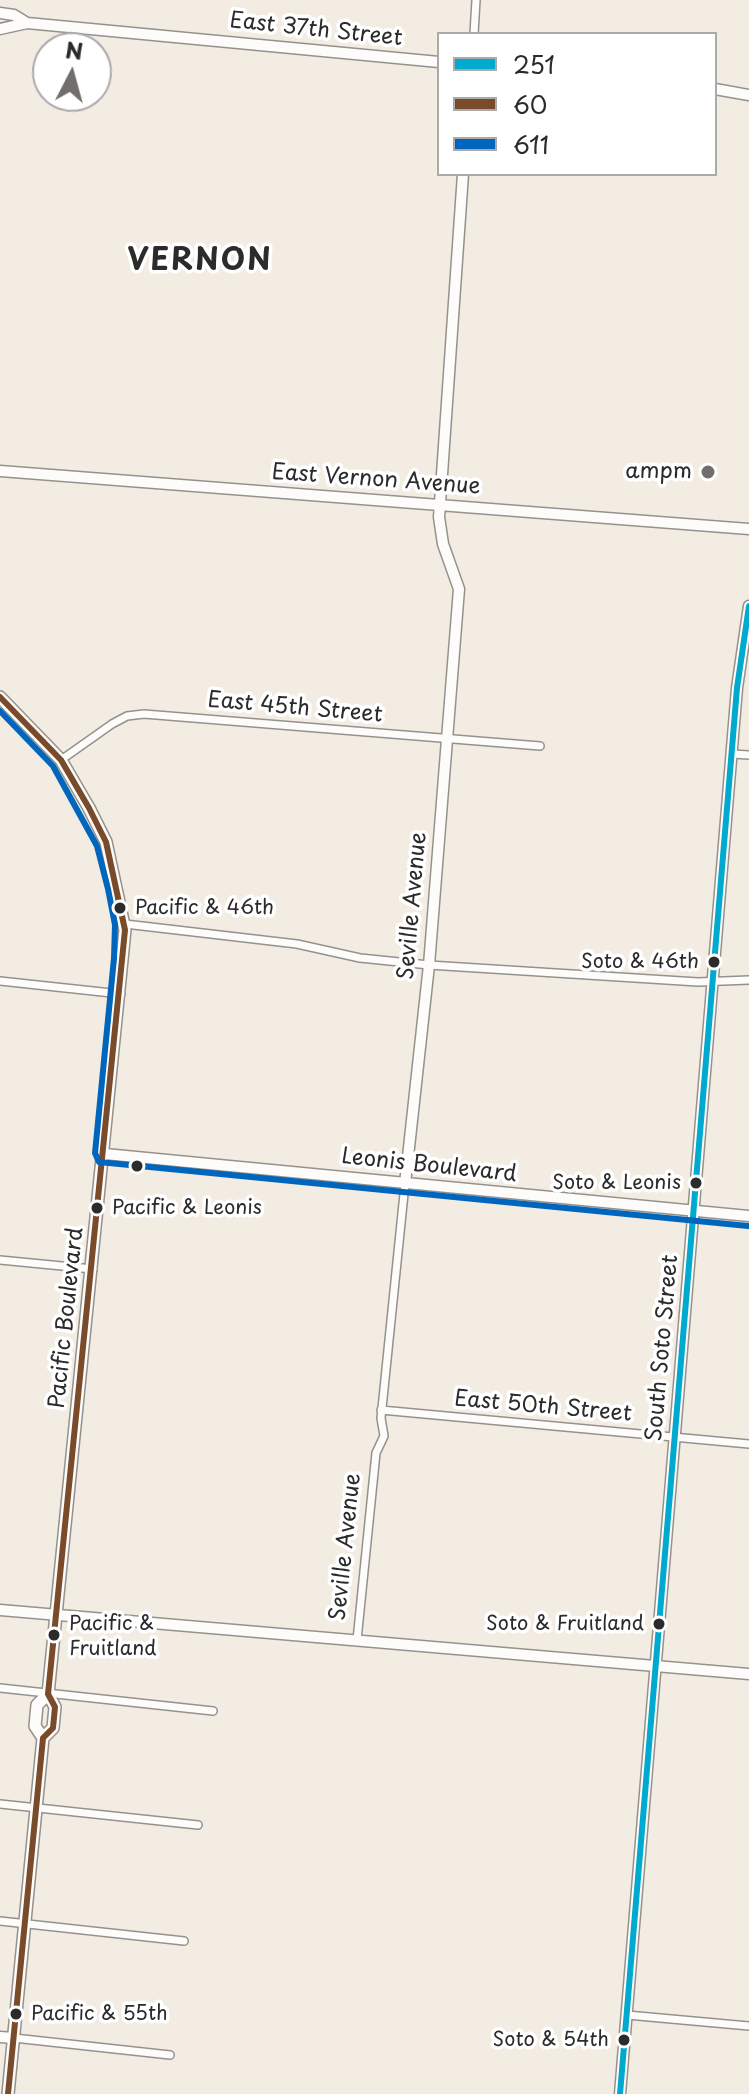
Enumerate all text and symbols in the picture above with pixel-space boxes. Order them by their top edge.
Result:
street label: East 37th Street [228,8,404,52]
north arrow [32,32,112,112]
text: N [64,32,85,67]
legend [437,32,717,176]
text: 251 [513,46,555,82]
text: 60 [513,86,547,122]
text: 611 [513,126,549,162]
district label: VERNON [129,244,271,280]
place label: ampm [625,459,692,485]
street label: East Vernon Avenue [271,460,481,500]
marker: ampm [699,463,717,481]
street label: East 45th Street [206,687,384,729]
street label: Seville Avenue [393,831,433,981]
place label: Pacific & 46th [135,896,274,920]
marker: Pacific & 46th [112,900,128,916]
place label: Soto & 46th [581,950,699,974]
marker: Soto & 46th [706,954,722,970]
street label: Leonis Boulevard [340,1144,518,1188]
unlabelled marker [129,1158,145,1174]
place label: Soto & Leonis [552,1171,681,1195]
marker: Soto & Leonis [688,1175,704,1191]
place label: Pacific & Leonis [112,1196,262,1220]
marker: Pacific & Leonis [89,1200,105,1216]
street label: Pacific Boulevard [44,1226,90,1410]
street label: South Soto Street [642,1254,684,1442]
street label: East 50th Street [453,1386,633,1428]
street label: Seville Avenue [325,1472,367,1622]
place label: Pacific & Fruitland [69,1612,156,1659]
place label: Soto & Fruitland [486,1612,644,1636]
marker: Soto & Fruitland [651,1616,667,1632]
marker: Pacific & Fruitland [46,1627,62,1643]
place label: Pacific & 55th [31,2002,168,2026]
marker: Pacific & 55th [8,2006,24,2022]
place label: Soto & 54th [492,2028,609,2052]
marker: Soto & 54th [616,2032,632,2048]

